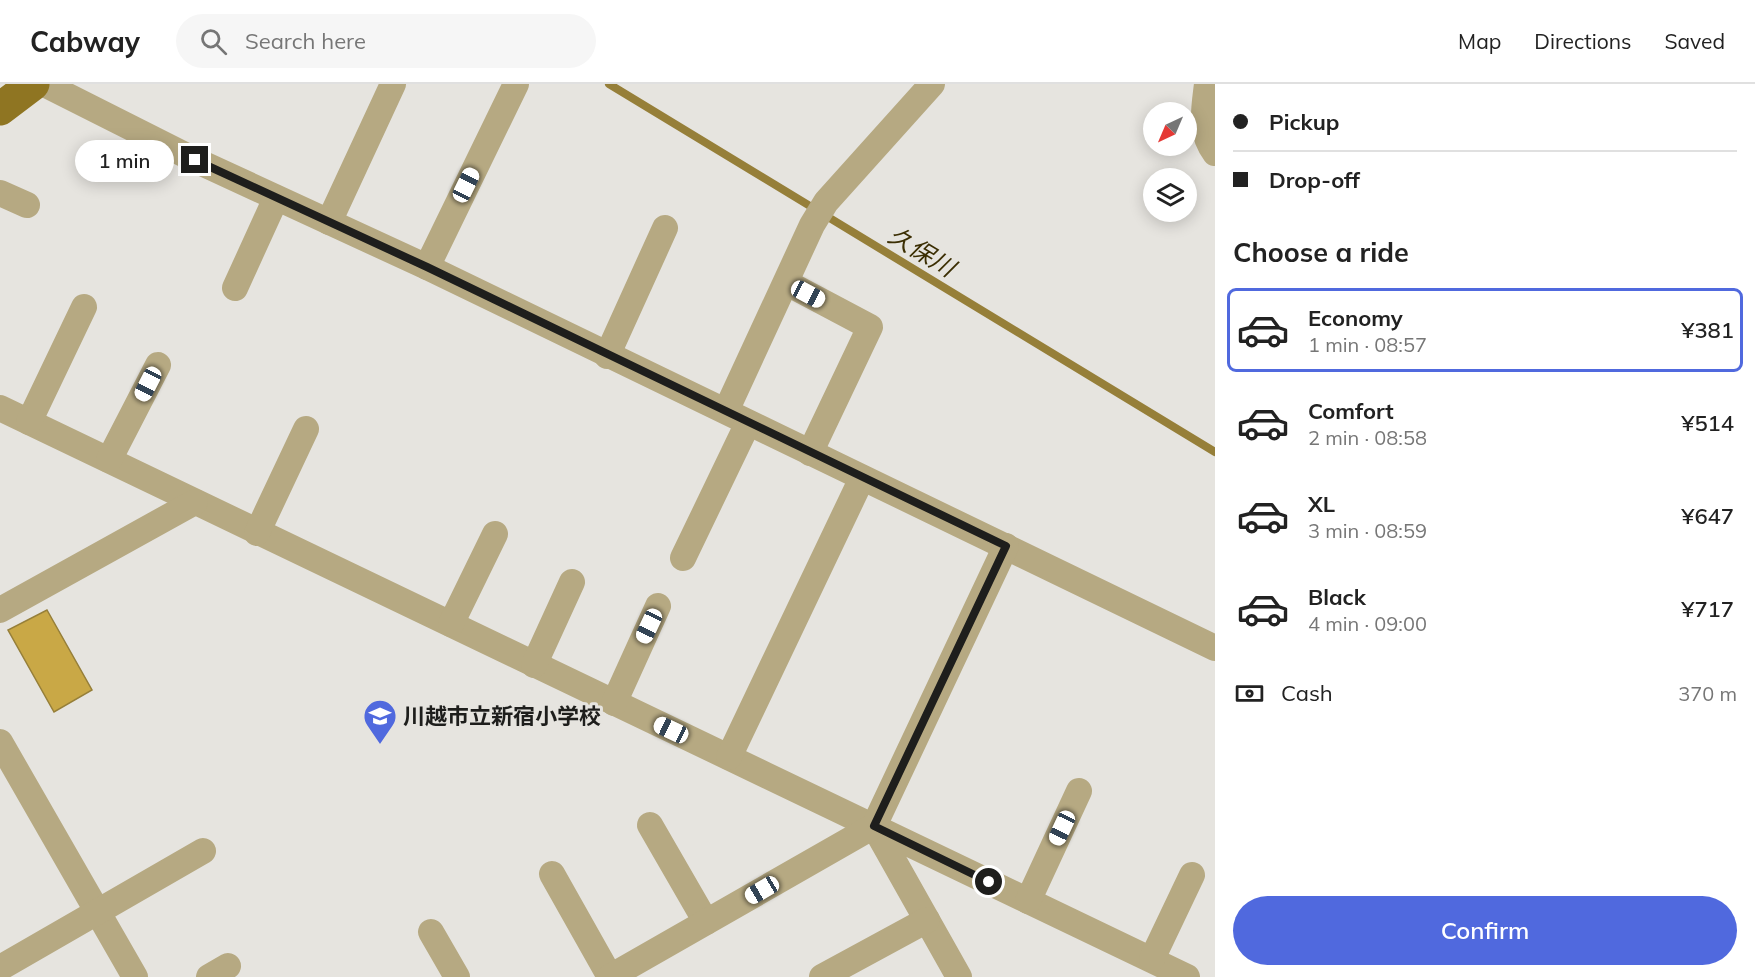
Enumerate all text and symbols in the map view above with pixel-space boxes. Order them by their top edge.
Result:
search box [176,14,596,68]
text: Cabway [30,24,140,59]
icon: search [197,25,230,58]
text: Search here [245,27,366,55]
text: Map [1458,28,1501,54]
text: Directions [1534,28,1631,54]
text: Saved [1664,28,1725,54]
north arrow [1143,102,1197,156]
map controls [1143,102,1197,222]
text: Pickup [1269,108,1339,136]
callout: 1 min [75,139,174,181]
route end [181,146,208,173]
text: 1 min [99,148,150,173]
car [450,165,482,205]
text: Drop-off [1269,166,1360,194]
button: layers [1143,168,1197,222]
water label: 久保川 [883,220,963,284]
text: Choose a ride [1233,235,1409,269]
car [788,278,828,310]
icon: car [1236,303,1290,357]
text: Economy [1308,304,1403,332]
text: ¥381 [1681,316,1734,344]
text: 1 min · 08:57 [1308,332,1427,357]
car [132,364,164,404]
icon: car [1236,396,1290,450]
text: Comfort [1308,397,1394,425]
text: ¥514 [1681,409,1734,437]
text: 2 min · 08:58 [1308,425,1427,450]
icon: car [1236,489,1290,543]
text: XL [1308,490,1335,518]
text: ¥647 [1681,502,1734,530]
text: 3 min · 08:59 [1308,518,1427,543]
icon: car [1236,582,1290,636]
text: Black [1308,583,1366,611]
text: ¥717 [1681,595,1734,623]
car [633,606,665,646]
text: 4 min · 09:00 [1308,611,1427,636]
icon: cash [1233,677,1266,710]
text: Cash [1281,679,1333,707]
text: 370 m [1678,681,1737,706]
school or university icon: 川越市立新宿小学校 [362,698,398,745]
place label: 川越市立新宿小学校 [403,702,601,730]
car [651,714,691,746]
car [1046,808,1078,848]
route start [975,868,1002,895]
car [742,873,782,907]
button: Confirm [1233,896,1737,965]

